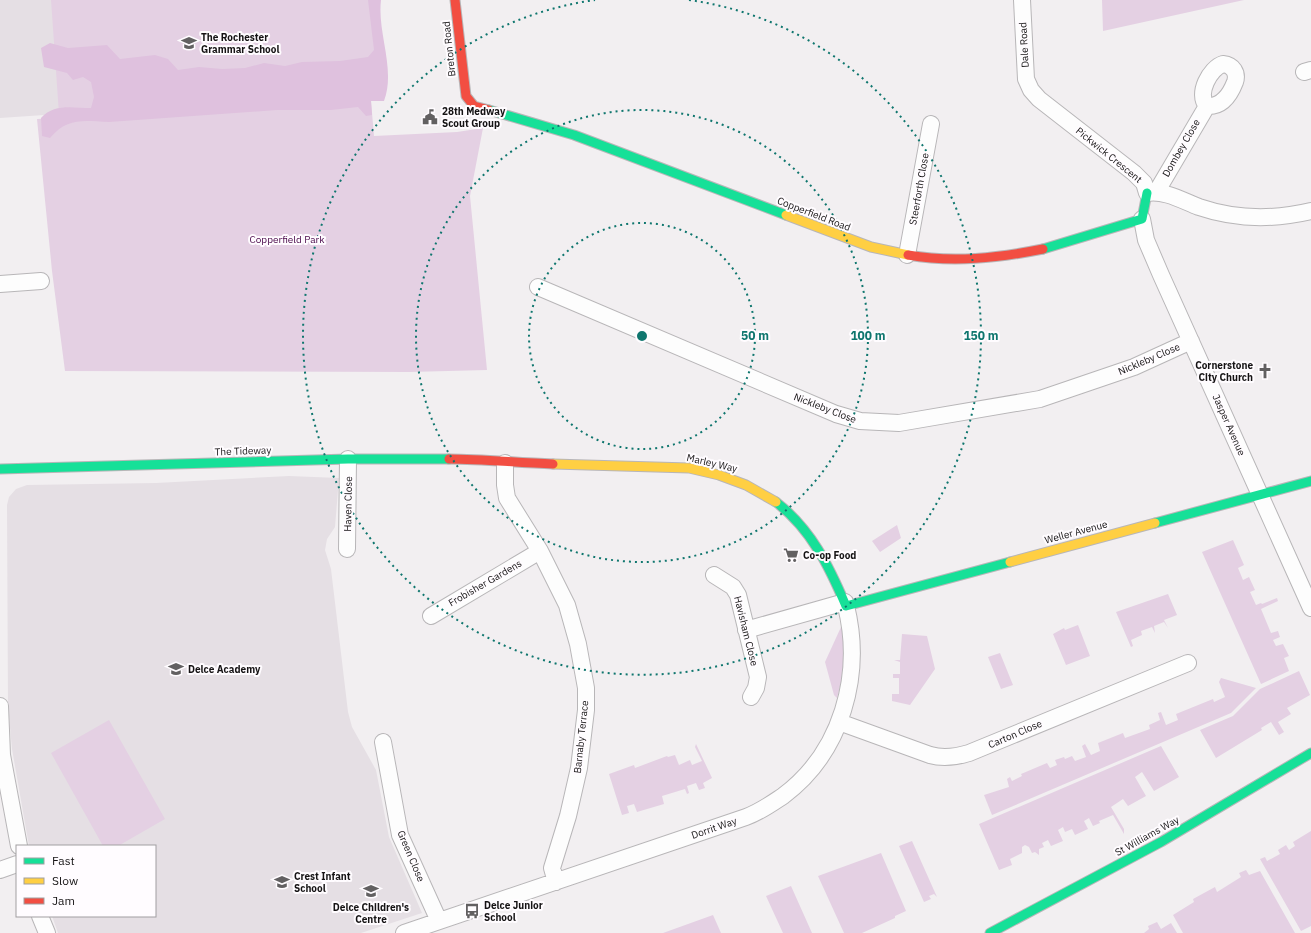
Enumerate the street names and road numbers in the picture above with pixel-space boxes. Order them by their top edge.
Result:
street label: Breton Road [440,21,458,77]
street label: Dale Road [1016,22,1032,68]
street label: Dombey Close [1159,116,1203,179]
street label: Pickwick Crescent [1073,124,1145,186]
street label: Steerforth Close [906,151,932,226]
street label: Copperfield Road [775,194,853,234]
street label: Nickleby Close [1116,340,1182,378]
street label: Nickleby Close [792,390,859,426]
street label: Jasper Avenue [1210,392,1249,458]
street label: The Tideway [214,444,272,458]
street label: Marley Way [685,451,739,475]
street label: Haven Close [341,476,355,532]
street label: Weller Avenue [1043,517,1109,547]
street label: Frobisher Gardens [446,557,524,609]
street label: Havisham Close [731,595,761,668]
street label: Barnaby Terrace [571,699,591,774]
street label: Carton Close [986,717,1044,751]
street label: St Williams Way [1113,813,1181,859]
street label: Dorrit Way [690,814,738,842]
street label: Green Close [394,828,428,884]

